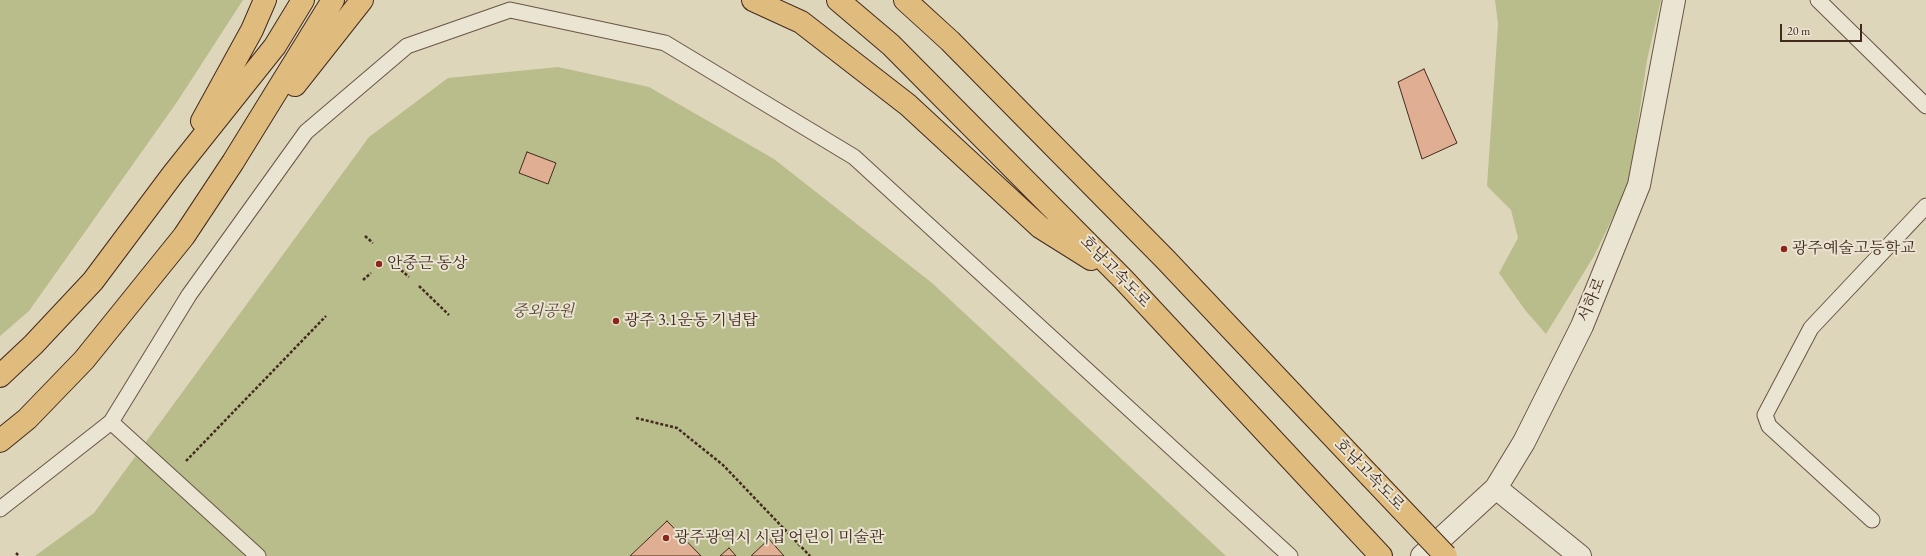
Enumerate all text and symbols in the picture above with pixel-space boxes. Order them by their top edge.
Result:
scale bar [1782,16,1864,42]
text: 20 m [1787,23,1810,39]
street label: 호남고속도로 [1076,232,1154,312]
place label: 광주예술고등학교 [1792,239,1916,259]
marker: 광주예술고등학교 [1779,244,1789,254]
place label: 안중근 동상 [387,254,467,274]
marker: 안중근 동상 [374,259,384,269]
street label: 서하로 [1574,275,1610,325]
park label: 중외공원 [512,302,574,322]
place label: 광주 3.1운동 기념탑 [624,311,758,331]
marker: 광주 3.1운동 기념탑 [611,316,621,326]
street label: 호남고속도로 [1330,435,1408,515]
place label: 광주광역시 시립 어린이 미술관 [674,528,885,548]
marker: 광주광역시 시립 어린이 미술관 [661,533,671,543]

